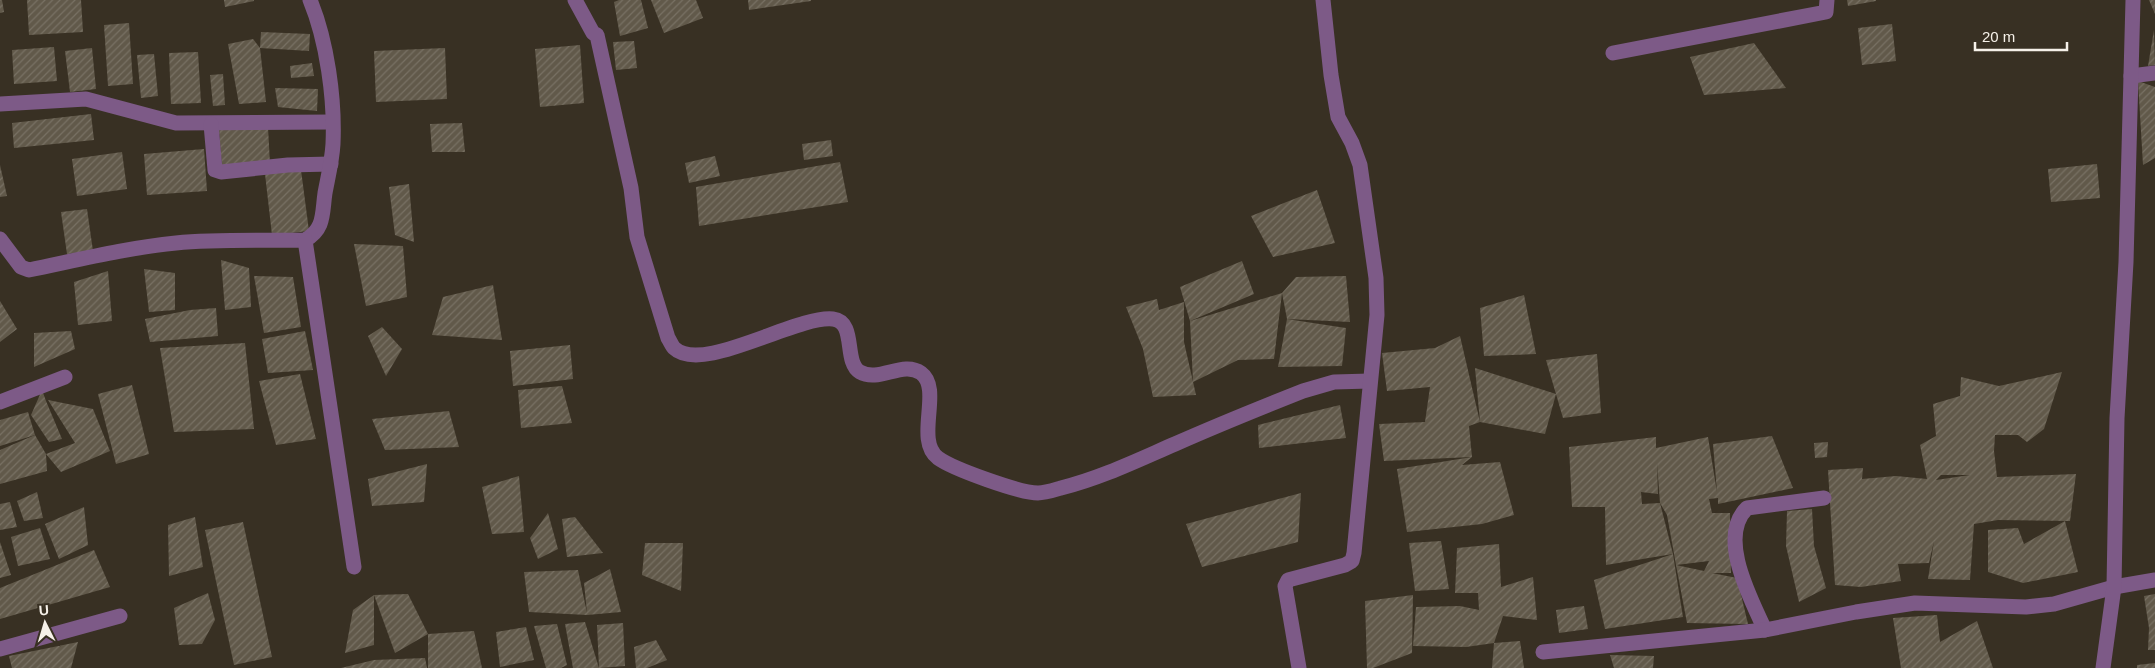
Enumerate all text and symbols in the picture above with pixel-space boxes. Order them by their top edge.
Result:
scale bar [1975,20,2068,52]
text: 20 m [1982,28,2015,45]
north arrow [20,598,70,648]
text: U [38,602,50,618]

